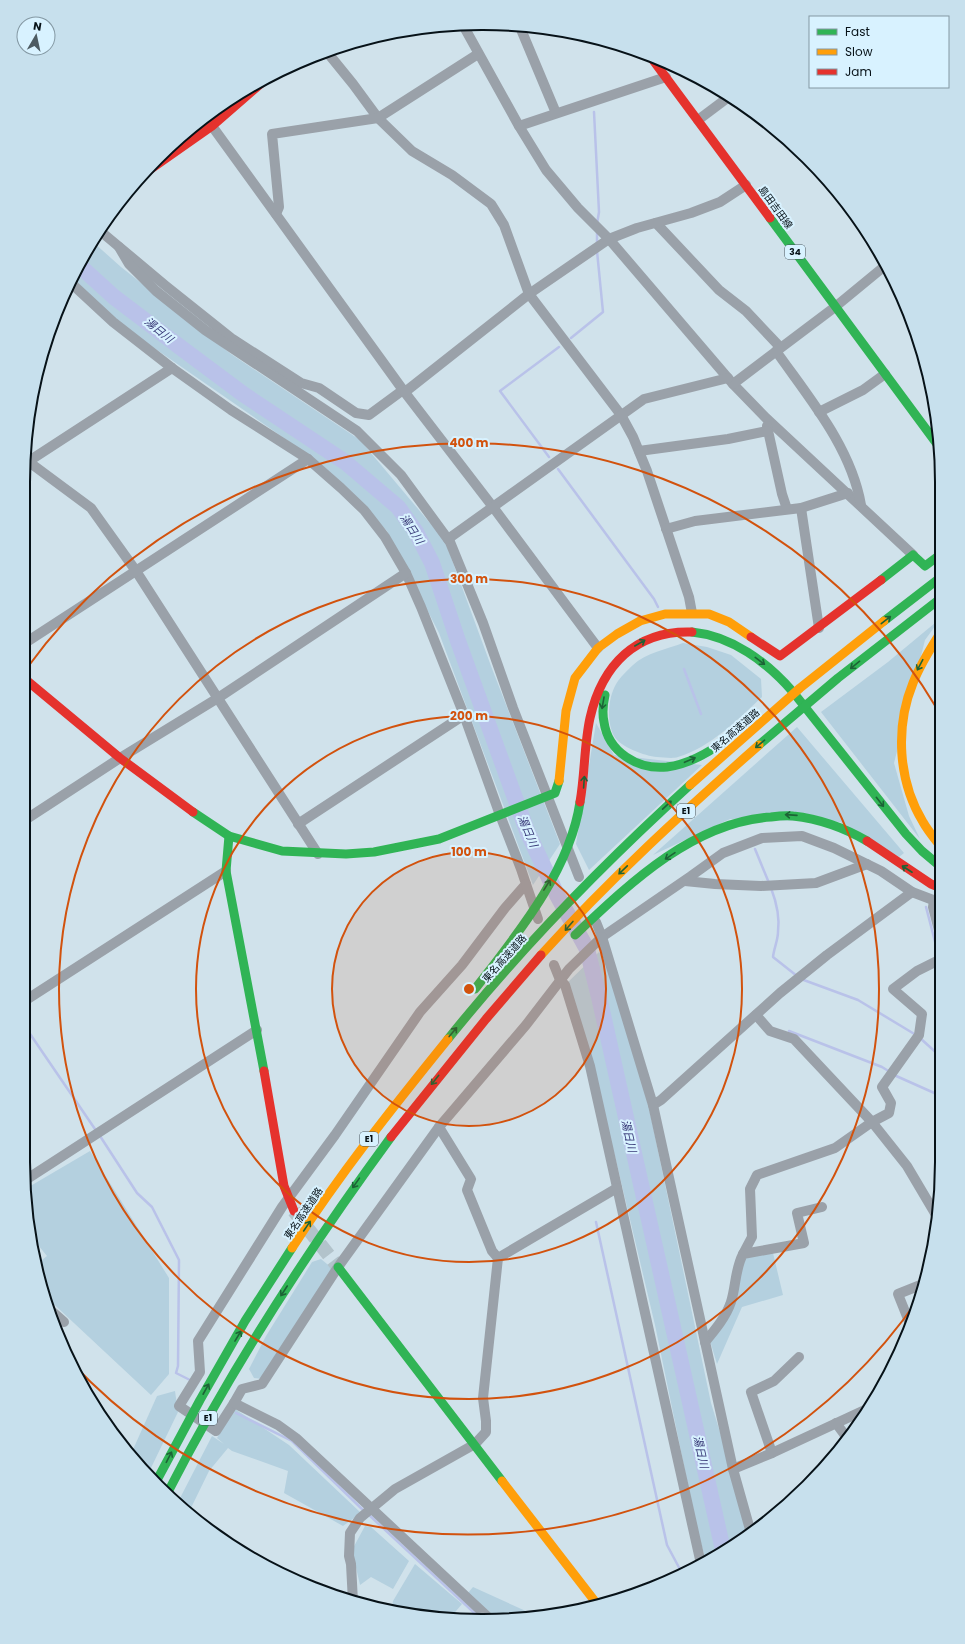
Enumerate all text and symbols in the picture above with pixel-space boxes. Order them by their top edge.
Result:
north arrow [16,16,56,56]
legend [809,16,949,88]
text: N [32,18,43,35]
text: Fast [845,23,870,40]
text: Slow [845,43,873,60]
text: Jam [845,63,872,80]
street label: 島田吉田線 [755,183,796,232]
road number: 34 [785,245,805,259]
water label: 湯日川 [141,313,178,347]
text: 400 m [449,434,489,451]
water label: 湯日川 [396,511,428,548]
text: 300 m [450,570,488,587]
one-way arrow [880,615,891,624]
one-way arrow [634,638,646,646]
one-way arrow [755,657,766,665]
one-way arrow [916,659,924,671]
one-way arrow [850,660,861,669]
one-way arrow [599,696,607,709]
street label: 東名高速道路 [708,705,763,756]
text: 200 m [450,707,488,724]
one-way arrow [755,739,765,748]
one-way arrow [683,755,695,763]
one-way arrow [581,776,588,789]
one-way arrow [876,797,885,808]
one-way arrow [662,801,672,810]
road number: E1 [677,804,695,818]
one-way arrow [785,812,798,819]
water label: 湯日川 [514,813,542,850]
text: 100 m [451,843,487,860]
one-way arrow [665,852,676,860]
one-way arrow [618,865,628,875]
one-way arrow [902,865,913,873]
one-way arrow [543,879,552,890]
one-way arrow [564,921,573,931]
street label: 東名高速道路 [479,931,530,986]
centre of rings [462,982,476,996]
one-way arrow [448,1027,457,1038]
one-way arrow [431,1074,439,1085]
water label: 湯日川 [617,1118,641,1155]
road number: E1 [360,1132,378,1146]
one-way arrow [352,1178,360,1189]
street label: 東名高速道路 [280,1184,326,1242]
one-way arrow [304,1220,312,1232]
one-way arrow [279,1285,287,1297]
one-way arrow [234,1330,242,1342]
one-way arrow [202,1383,210,1395]
road number: E1 [199,1411,217,1425]
water label: 湯日川 [689,1434,713,1471]
one-way arrow [166,1451,173,1463]

